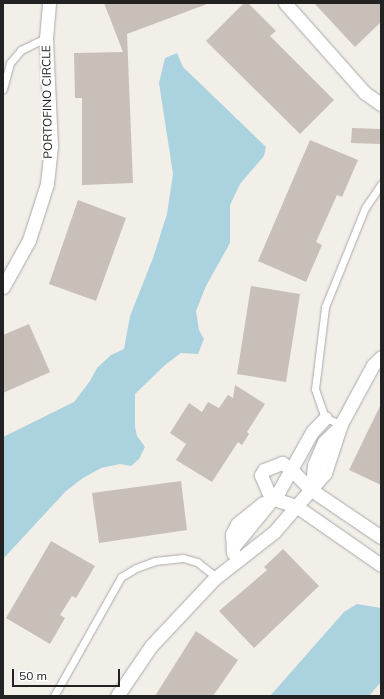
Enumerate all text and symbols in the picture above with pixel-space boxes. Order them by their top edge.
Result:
street label: PORTOFINO CIRCLE [39,45,55,159]
scale bar [14,661,122,687]
text: 50 m [19,668,47,683]

